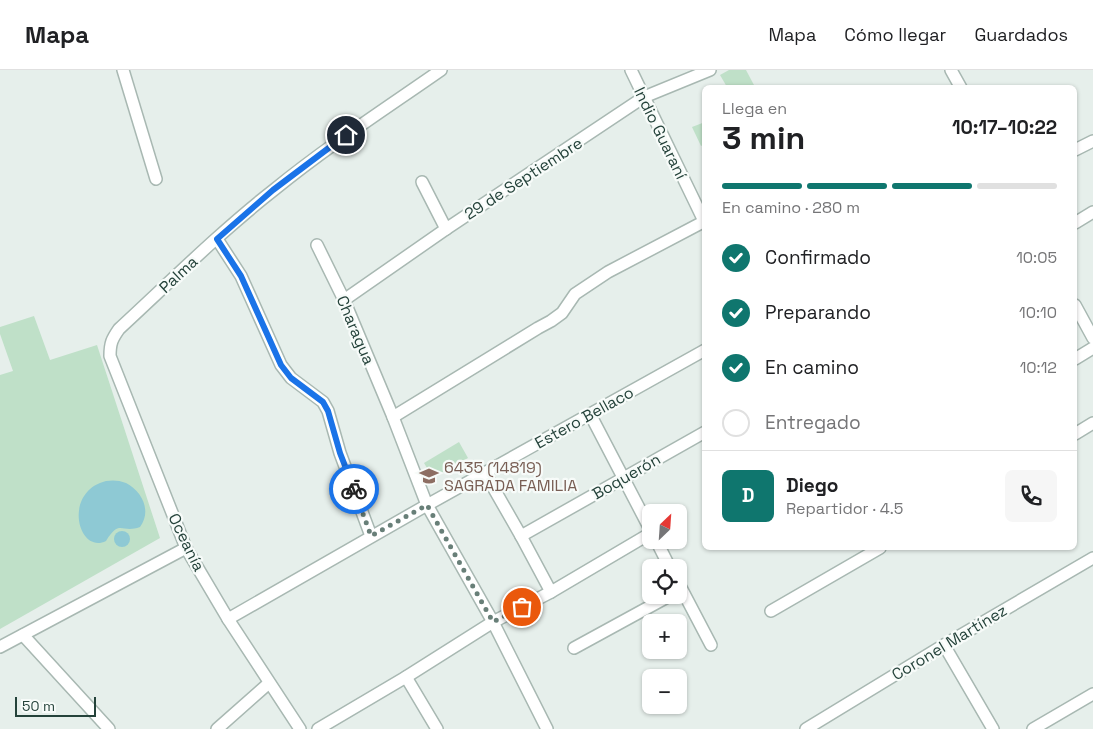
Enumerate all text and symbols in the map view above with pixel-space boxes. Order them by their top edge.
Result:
text: Mapa [25,19,89,50]
text: Mapa [768,23,816,46]
text: Cómo llegar [844,23,946,46]
text: Guardados [974,23,1068,46]
street label: Indio Guaraní [629,84,692,183]
text: Llega en [722,98,787,119]
pin [325,114,367,156]
text: 10:17–10:22 [952,115,1057,140]
text: 3 min [722,118,805,158]
icon: home [332,121,360,149]
street label: 29 de Septiembre [460,132,586,224]
text: En camino · 280 m [722,197,860,218]
icon: check [722,244,750,272]
text: Confirmado [765,245,871,270]
text: 10:05 [1016,247,1057,268]
street label: Palma [155,251,202,298]
street label: Charagua [332,292,380,368]
icon: check [722,299,750,327]
text: Preparando [765,300,871,325]
text: 10:10 [1019,302,1057,323]
icon: check [722,354,750,382]
text: En camino [765,355,859,380]
text: 10:12 [1020,357,1057,378]
street label: Estero Bellaco [531,382,637,453]
text: Entregado [765,410,861,435]
street label: Boquerón [588,448,664,504]
place label: 6435 (14819) SAGRADA FAMILIA [444,457,577,496]
courier [329,464,379,514]
school or university icon: 6435 (14819) SAGRADA FAMILIA [418,465,440,487]
button: phone [1005,470,1057,522]
text: Diego [786,473,838,498]
icon: bike [340,475,368,503]
text: D [742,483,754,508]
text: Repartidor · 4.5 [786,498,903,519]
north arrow [642,504,688,549]
map controls [642,504,687,714]
street label: Oceanía [164,510,210,575]
button: locate [642,559,687,604]
pin [501,586,543,628]
icon: bag [508,593,536,621]
street label: Coronel Martínez [888,600,1011,685]
button: + [642,614,687,659]
button: − [642,669,687,714]
scale bar [15,694,96,717]
text: 50 m [22,697,55,715]

